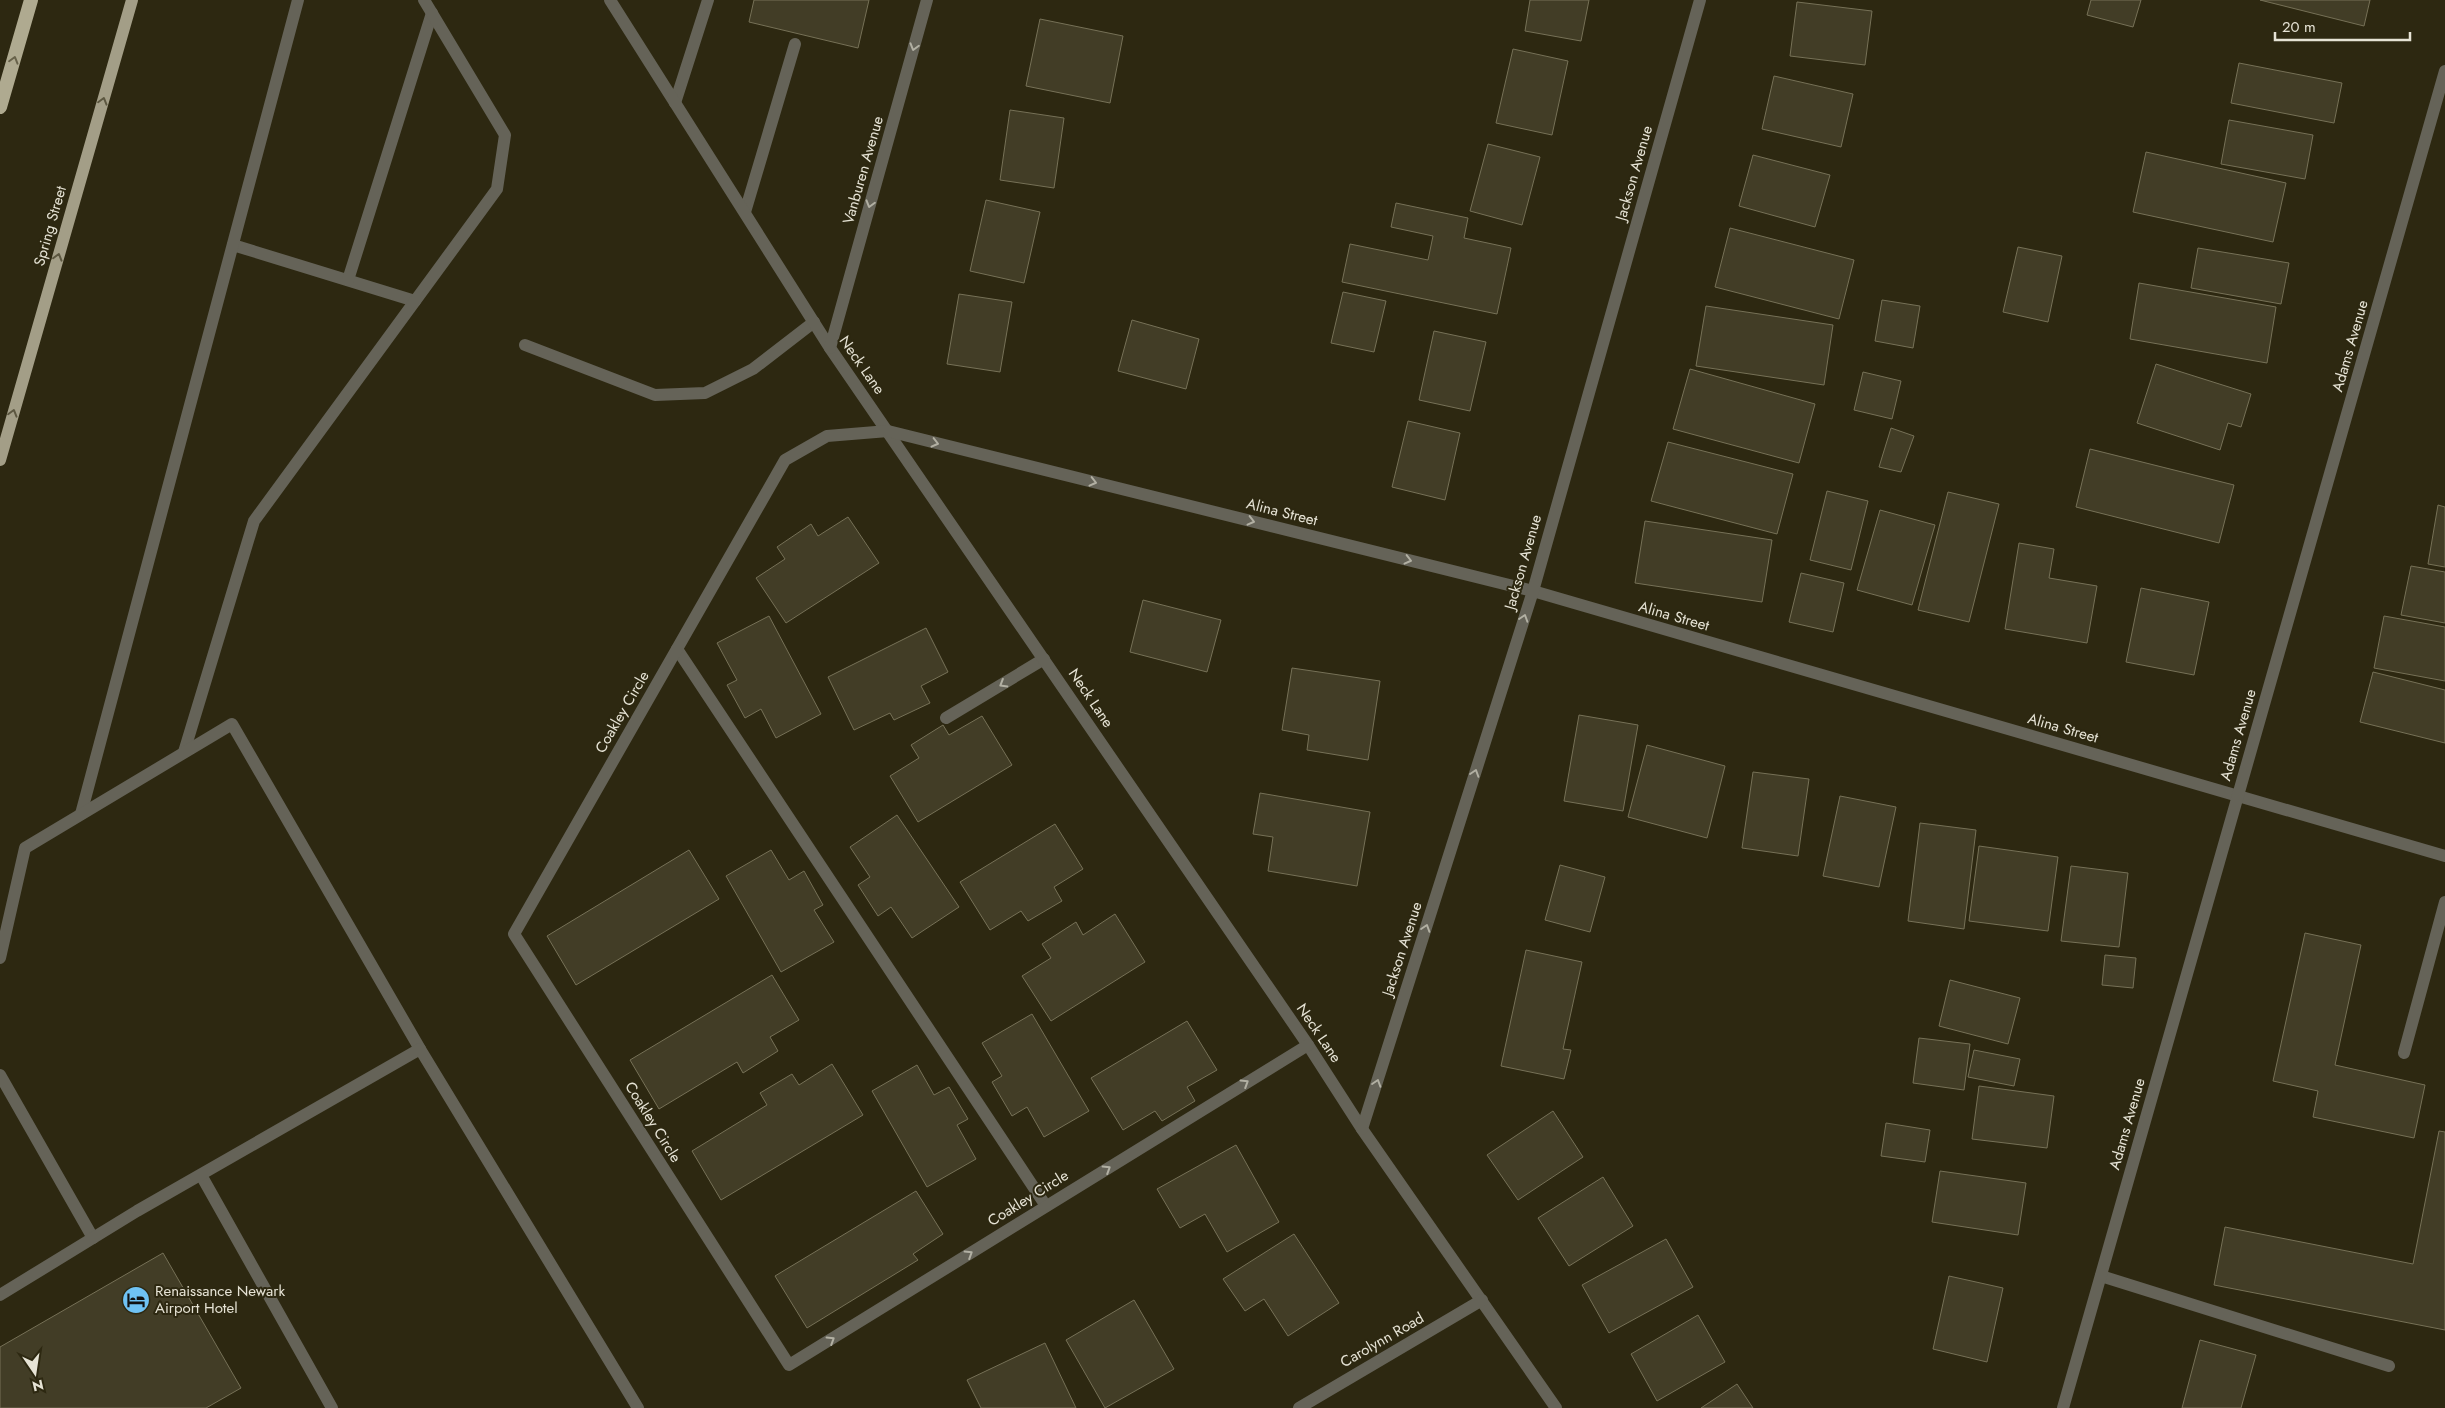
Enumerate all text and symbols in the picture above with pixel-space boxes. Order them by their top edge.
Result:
scale bar [2275,10,2410,42]
text: 20 m [2282,16,2316,38]
one-way arrow [909,42,919,51]
one-way arrow [8,56,18,65]
one-way arrow [97,97,107,105]
street label: Vanburen Avenue [837,113,889,227]
street label: Jackson Avenue [1609,123,1658,225]
street label: Spring Street [28,183,72,269]
one-way arrow [866,199,876,207]
one-way arrow [53,253,63,262]
street label: Adams Avenue [2326,297,2374,395]
street label: Neck Lane [834,331,890,399]
one-way arrow [8,410,18,418]
one-way arrow [931,437,940,448]
one-way arrow [1089,476,1098,487]
street label: Alina Street [1244,493,1320,532]
street label: Jackson Avenue [1498,512,1547,614]
one-way arrow [1246,515,1255,526]
one-way arrow [1404,555,1412,565]
street label: Alina Street [1636,595,1712,637]
one-way arrow [1519,614,1529,623]
street label: Neck Lane [1063,664,1119,732]
street label: Coakley Circle [590,667,655,757]
one-way arrow [999,678,1008,688]
street label: Adams Avenue [2214,686,2262,784]
street label: Alina Street [2025,707,2101,749]
one-way arrow [1469,769,1479,777]
street label: Jackson Avenue [1376,899,1428,1001]
one-way arrow [1420,924,1430,932]
street label: Neck Lane [1291,999,1347,1067]
street label: Adams Avenue [2103,1075,2151,1173]
street label: Coakley Circle [619,1077,687,1167]
one-way arrow [1371,1079,1381,1087]
one-way arrow [1240,1080,1249,1090]
street label: Coakley Circle [983,1164,1073,1232]
one-way arrow [1102,1165,1111,1175]
one-way arrow [963,1251,972,1260]
place label: Renaissance Newark Airport Hotel [155,1280,285,1319]
hotel icon: Renaissance Newark Airport Hotel [121,1285,151,1315]
street label: Carolynn Road [1336,1307,1428,1373]
one-way arrow [825,1336,834,1346]
north arrow [10,1348,60,1398]
text: N [30,1375,46,1397]

